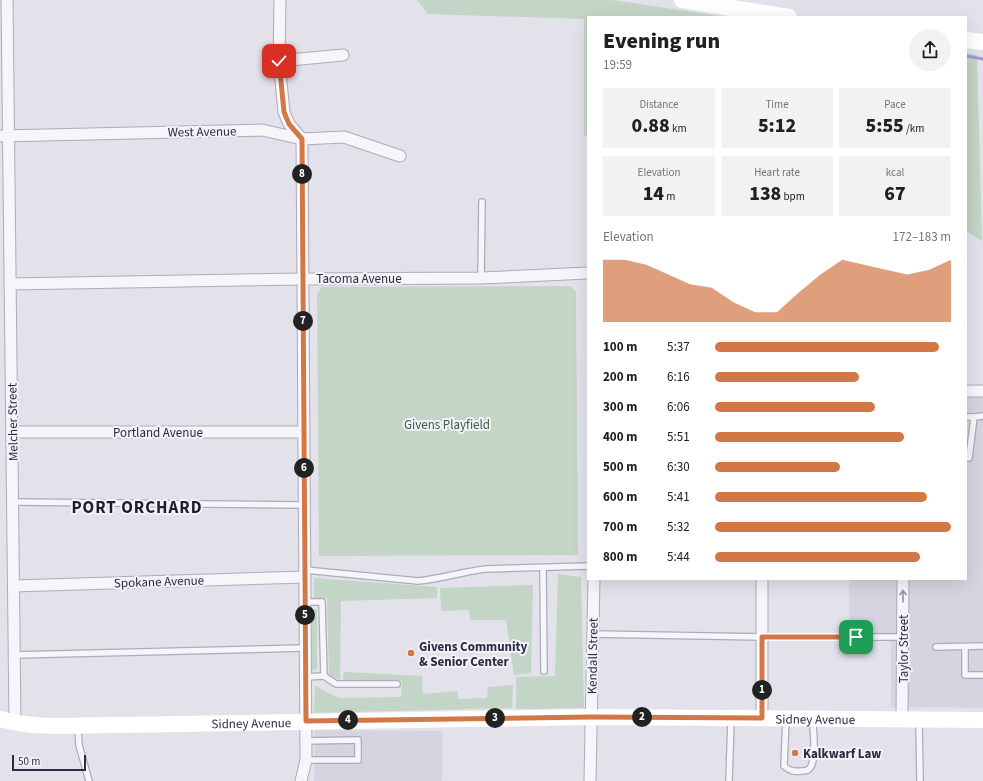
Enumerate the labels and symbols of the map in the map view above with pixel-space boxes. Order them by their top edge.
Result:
pin [262,44,296,78]
street label: West Avenue [167,122,237,142]
pin: 8 [292,164,312,184]
street label: Tacoma Avenue [316,270,402,288]
pin: 7 [293,311,313,331]
street label: Melcher Street [3,382,23,461]
park label: Givens Playfield [404,416,490,434]
street label: Portland Avenue [113,424,203,442]
pin: 6 [294,458,314,478]
district label: PORT ORCHARD [71,496,203,520]
street label: Spokane Avenue [114,571,204,593]
one-way arrow [899,590,907,603]
pin: 5 [295,605,315,625]
street label: Taylor Street [895,614,913,683]
street label: Kendall Street [583,617,603,694]
pin [839,620,873,654]
place label: Givens Community & Senior Center [419,638,528,671]
marker: Givens Community & Senior Center [406,648,416,658]
pin: 1 [752,680,772,700]
pin: 2 [632,707,652,727]
pin: 3 [485,708,505,728]
pin: 4 [338,710,358,730]
street label: Sidney Avenue [775,710,855,729]
street label: Sidney Avenue [211,714,291,733]
place label: Kalkwarf Law [803,745,881,763]
marker: Kalkwarf Law [790,748,800,758]
scale bar [12,753,86,772]

